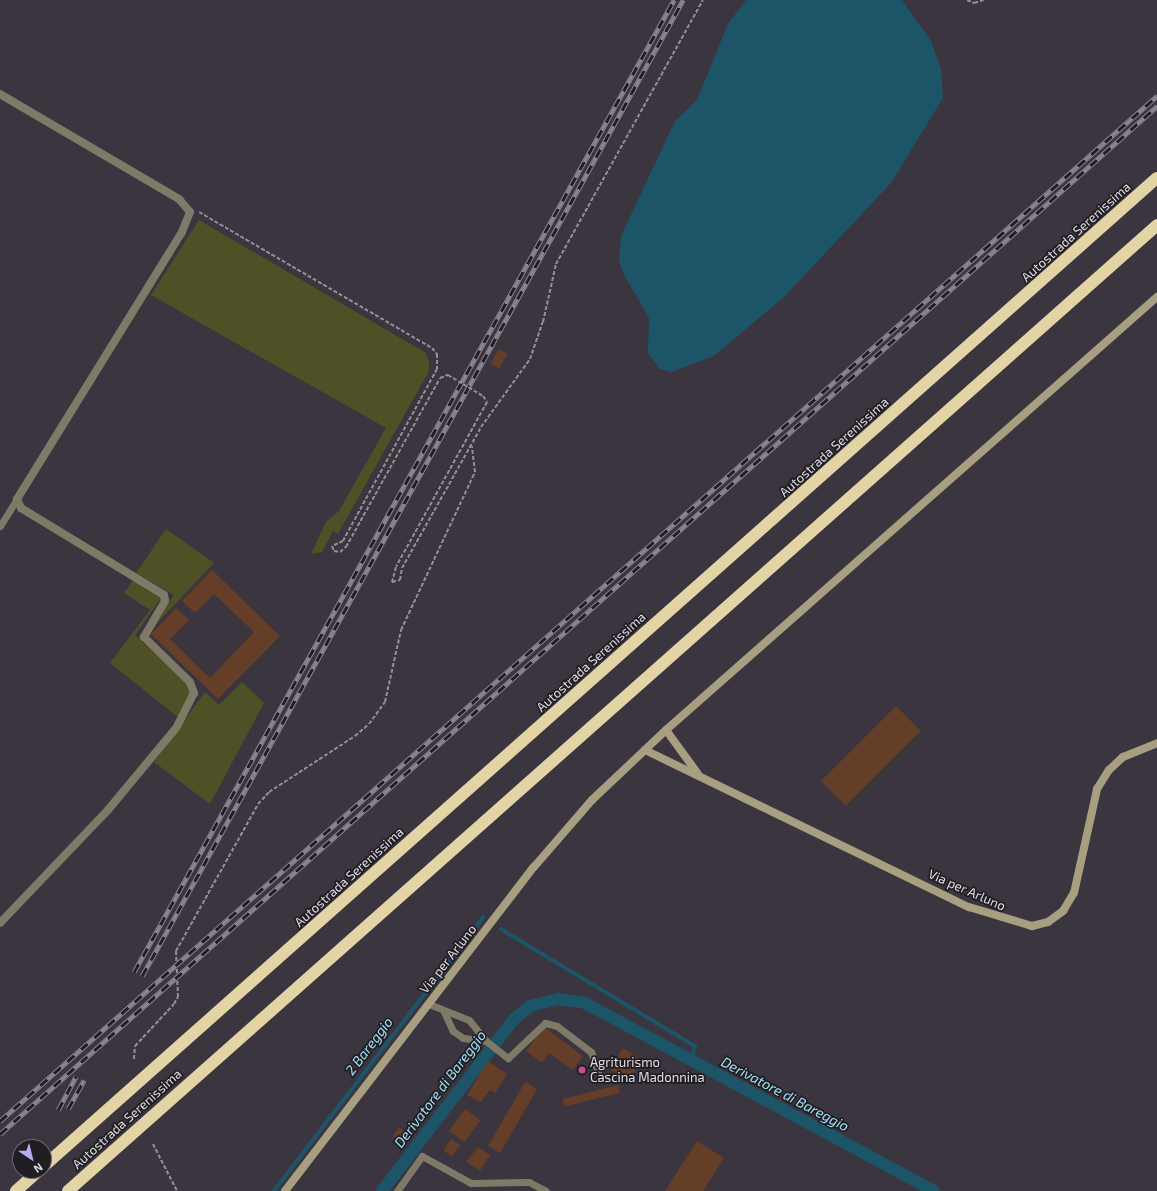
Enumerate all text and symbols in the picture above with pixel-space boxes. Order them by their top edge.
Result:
street label: Autostrada Serenissima [1018,179,1134,285]
street label: Autostrada Serenissima [776,394,892,500]
street label: Autostrada Serenissima [533,609,649,715]
street label: Autostrada Serenissima [291,824,407,930]
street label: Via per Arluno [926,866,1008,914]
street label: Via per Arluno [416,921,480,997]
water label: 2 Bareggio [342,1014,396,1078]
water label: Derivatore di Bareggio [391,1027,489,1151]
water label: Derivatore di Bareggio [718,1053,852,1135]
place label: Agriturismo Cascina Madonnina [590,1055,705,1086]
marker: Agriturismo Cascina Madonnina [577,1065,587,1075]
street label: Autostrada Serenissima [69,1066,185,1172]
north arrow [12,1139,52,1179]
text: N [32,1161,46,1176]

